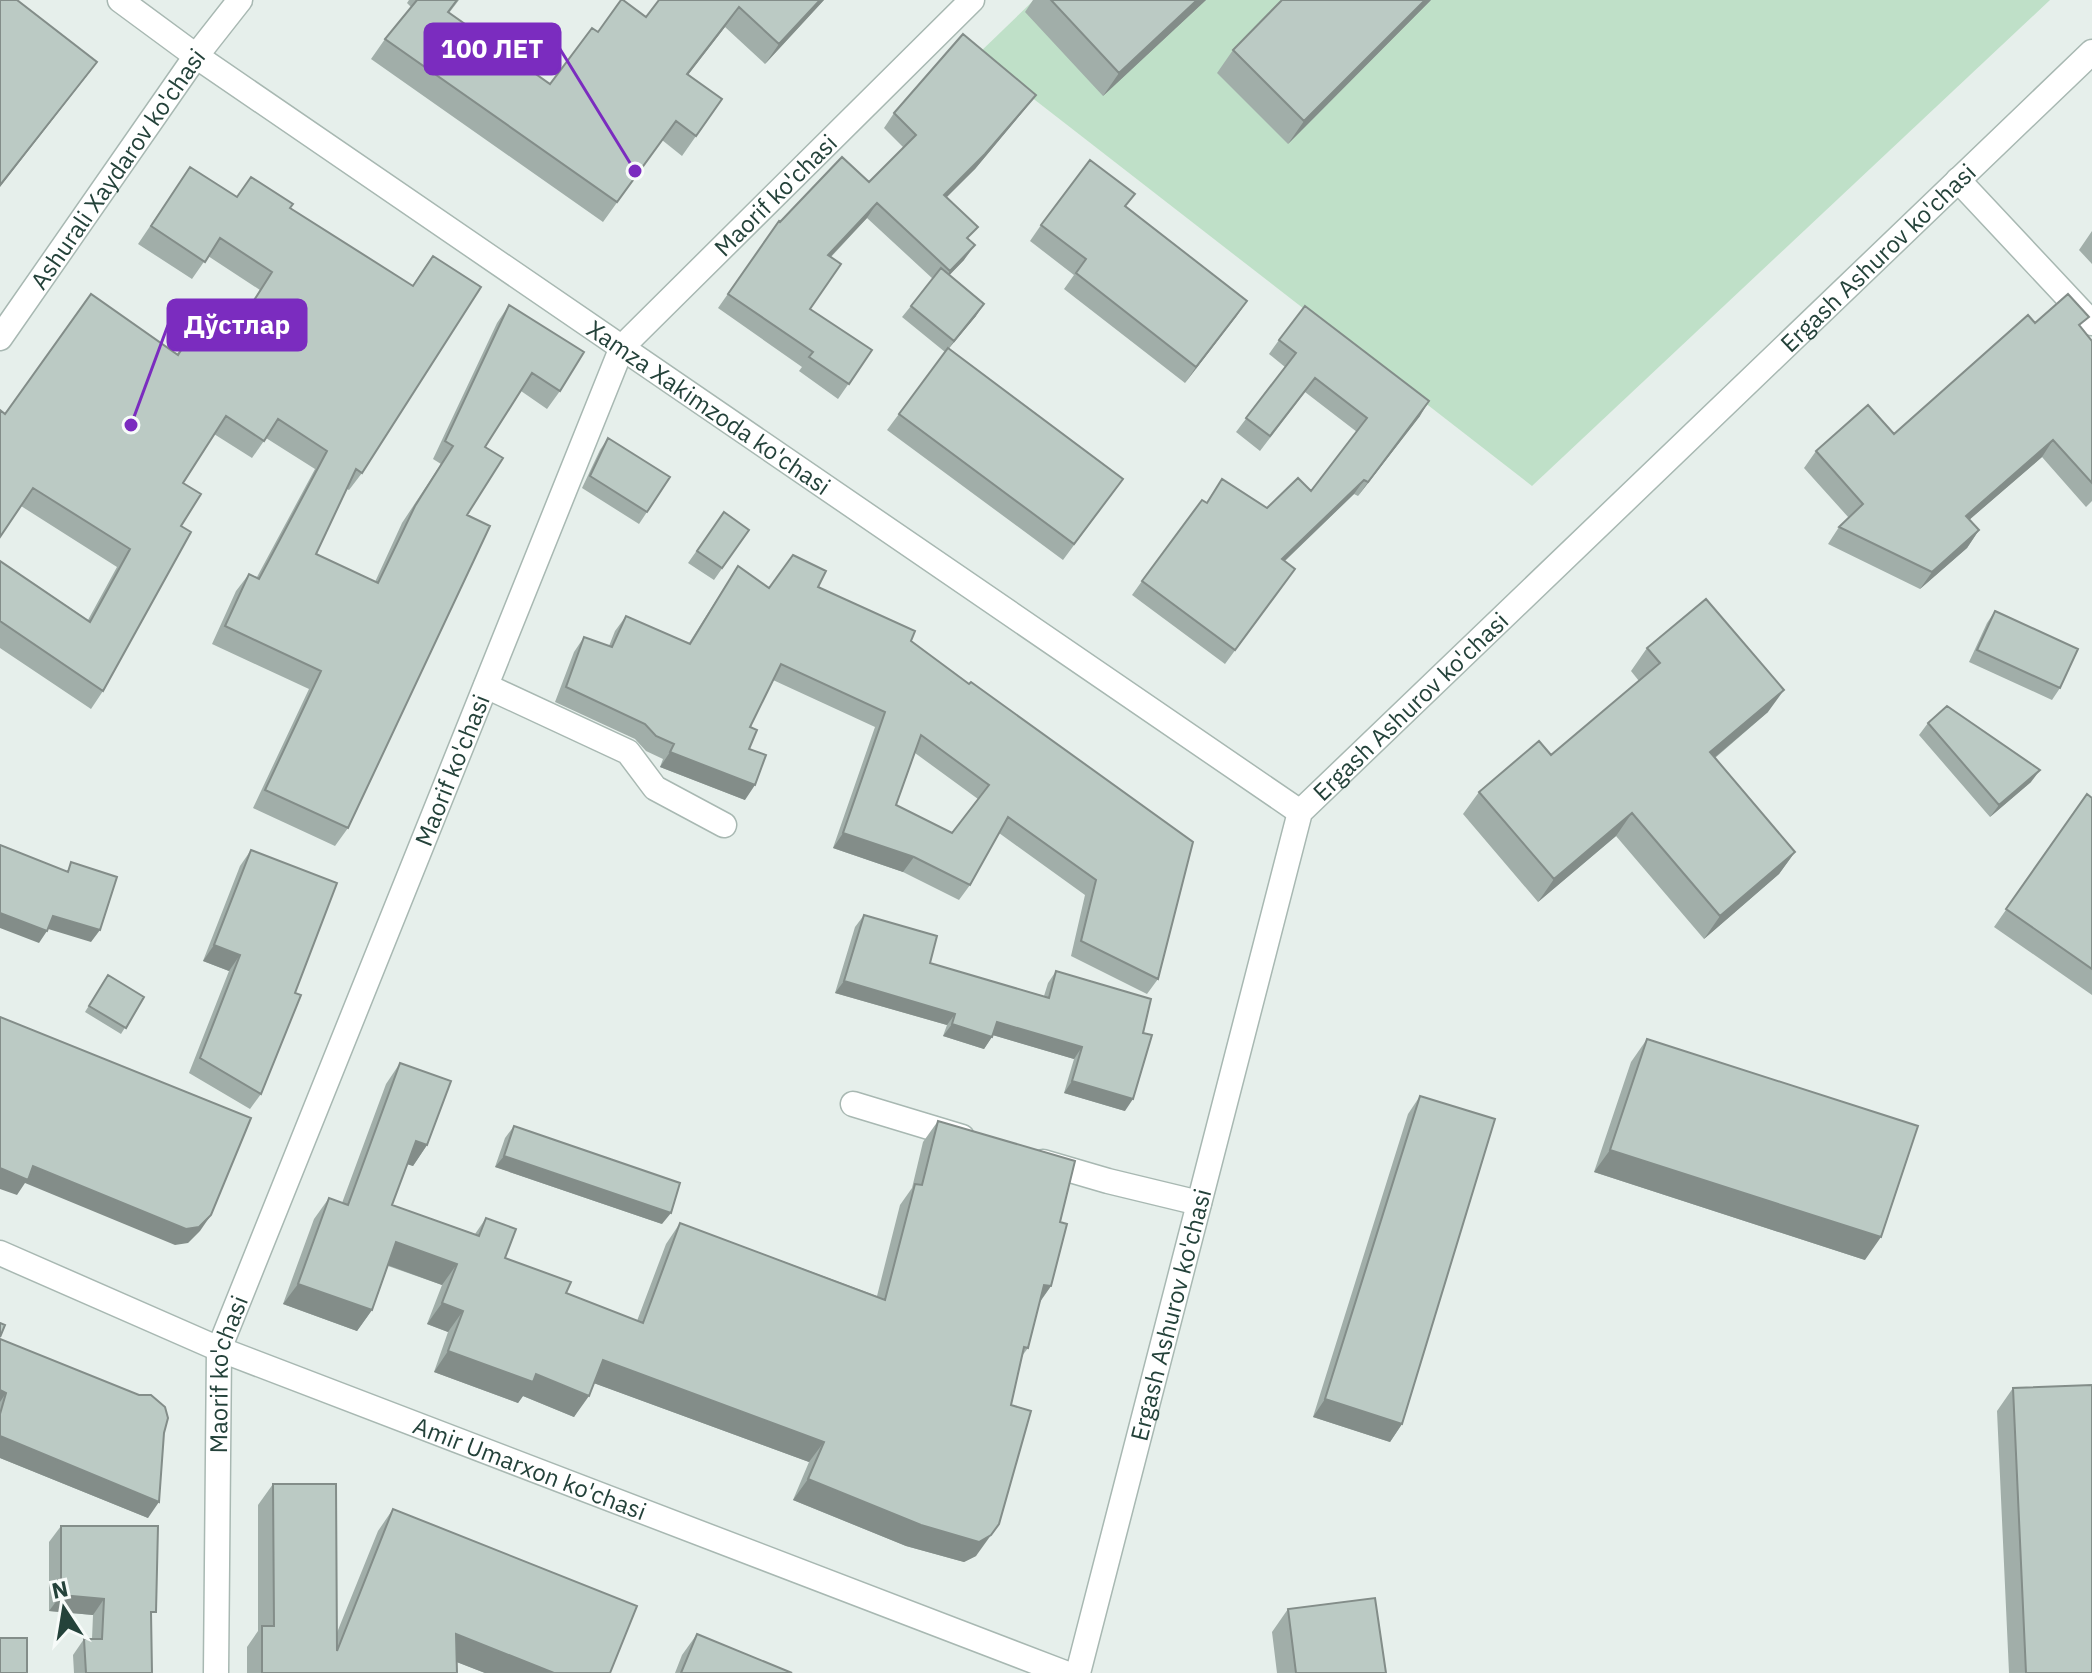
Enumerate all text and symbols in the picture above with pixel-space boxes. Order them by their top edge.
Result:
callout: 100 ЛЕТ [425,24,560,74]
text: 100 ЛЕТ [440,31,544,65]
street label: Ashurali Xaydarov ko'chasi [23,42,212,295]
street label: Maorif ko'chasi [707,127,844,263]
street label: Ergash Ashurov ko'chasi [1773,156,1982,359]
callout: Дўстлар [168,300,306,350]
text: Дўстлар [184,307,290,341]
street label: Xamza Xakimzoda ko'chasi [581,313,837,502]
street label: Ergash Ashurov ko'chasi [1306,605,1515,807]
street label: Maorif ko'chasi [407,689,497,851]
street label: Ergash Ashurov ko'chasi [1123,1185,1218,1444]
street label: Maorif ko'chasi [202,1291,255,1454]
street label: Amir Umarxon ko'chasi [409,1409,651,1527]
north arrow [24,1569,104,1649]
text: N [49,1573,71,1605]

